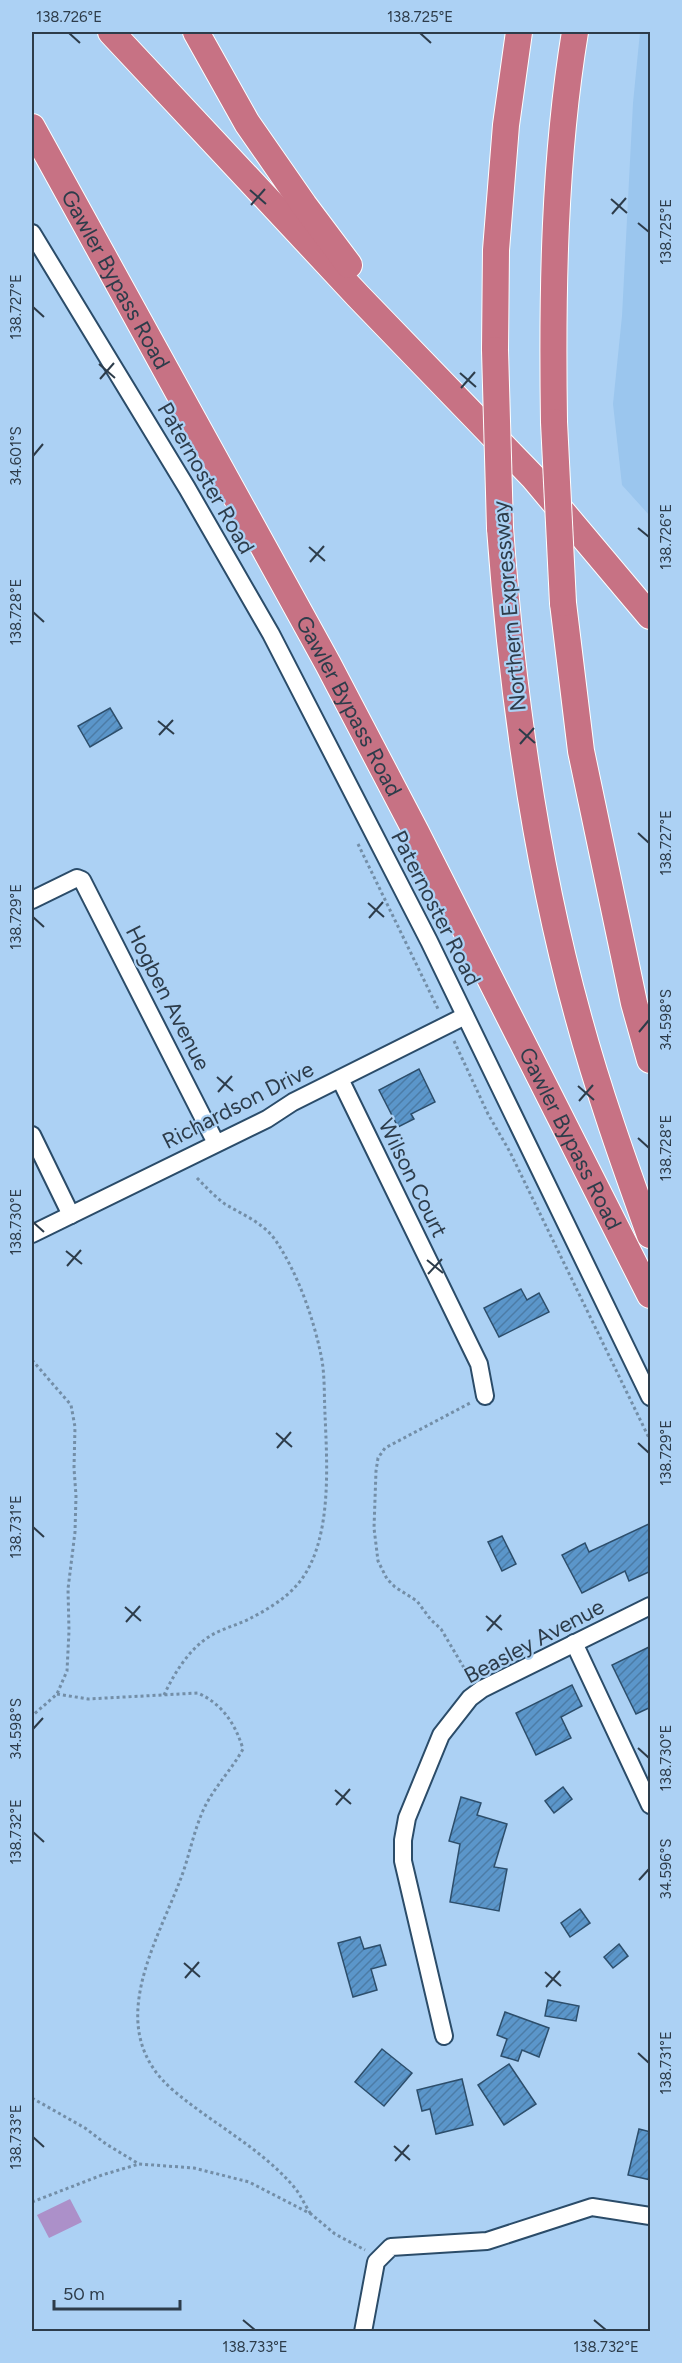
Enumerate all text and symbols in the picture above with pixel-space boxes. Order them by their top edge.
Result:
text: 138.726°E [36,8,102,26]
text: 138.725°E [387,8,453,26]
street label: Gawler Bypass Road [56,185,176,374]
text: 138.725°E [657,199,675,265]
text: 138.727°E [7,274,25,340]
street label: Paternoster Road [152,397,260,559]
text: 34.601°S [7,426,25,486]
street label: Northern Expressway [486,499,532,712]
text: 138.726°E [657,504,675,570]
text: 138.728°E [7,579,25,645]
street label: Gawler Bypass Road [290,611,408,801]
text: 138.727°E [657,810,675,876]
street label: Paternoster Road [385,826,487,990]
text: 138.729°E [7,884,25,950]
street label: Hogben Avenue [120,921,216,1075]
text: 34.598°S [657,989,675,1051]
street label: Gawler Bypass Road [513,1043,628,1234]
street label: Richardson Drive [158,1055,318,1155]
street label: Wilson Court [373,1114,453,1242]
text: 138.728°E [657,1115,675,1181]
text: 138.730°E [7,1189,25,1255]
text: 138.729°E [657,1420,675,1486]
text: 138.731°E [7,1495,25,1559]
street label: Beasley Avenue [459,1593,609,1689]
text: 34.598°S [7,1698,25,1760]
text: 138.730°E [657,1725,675,1791]
text: 138.732°E [7,1799,25,1865]
text: 34.596°S [657,1839,675,1899]
text: 138.731°E [657,2031,675,2095]
text: 138.733°E [7,2104,25,2170]
scale bar [54,2273,180,2311]
text: 50 m [63,2283,105,2305]
text: 138.733°E [222,2338,288,2356]
text: 138.732°E [573,2338,639,2356]

